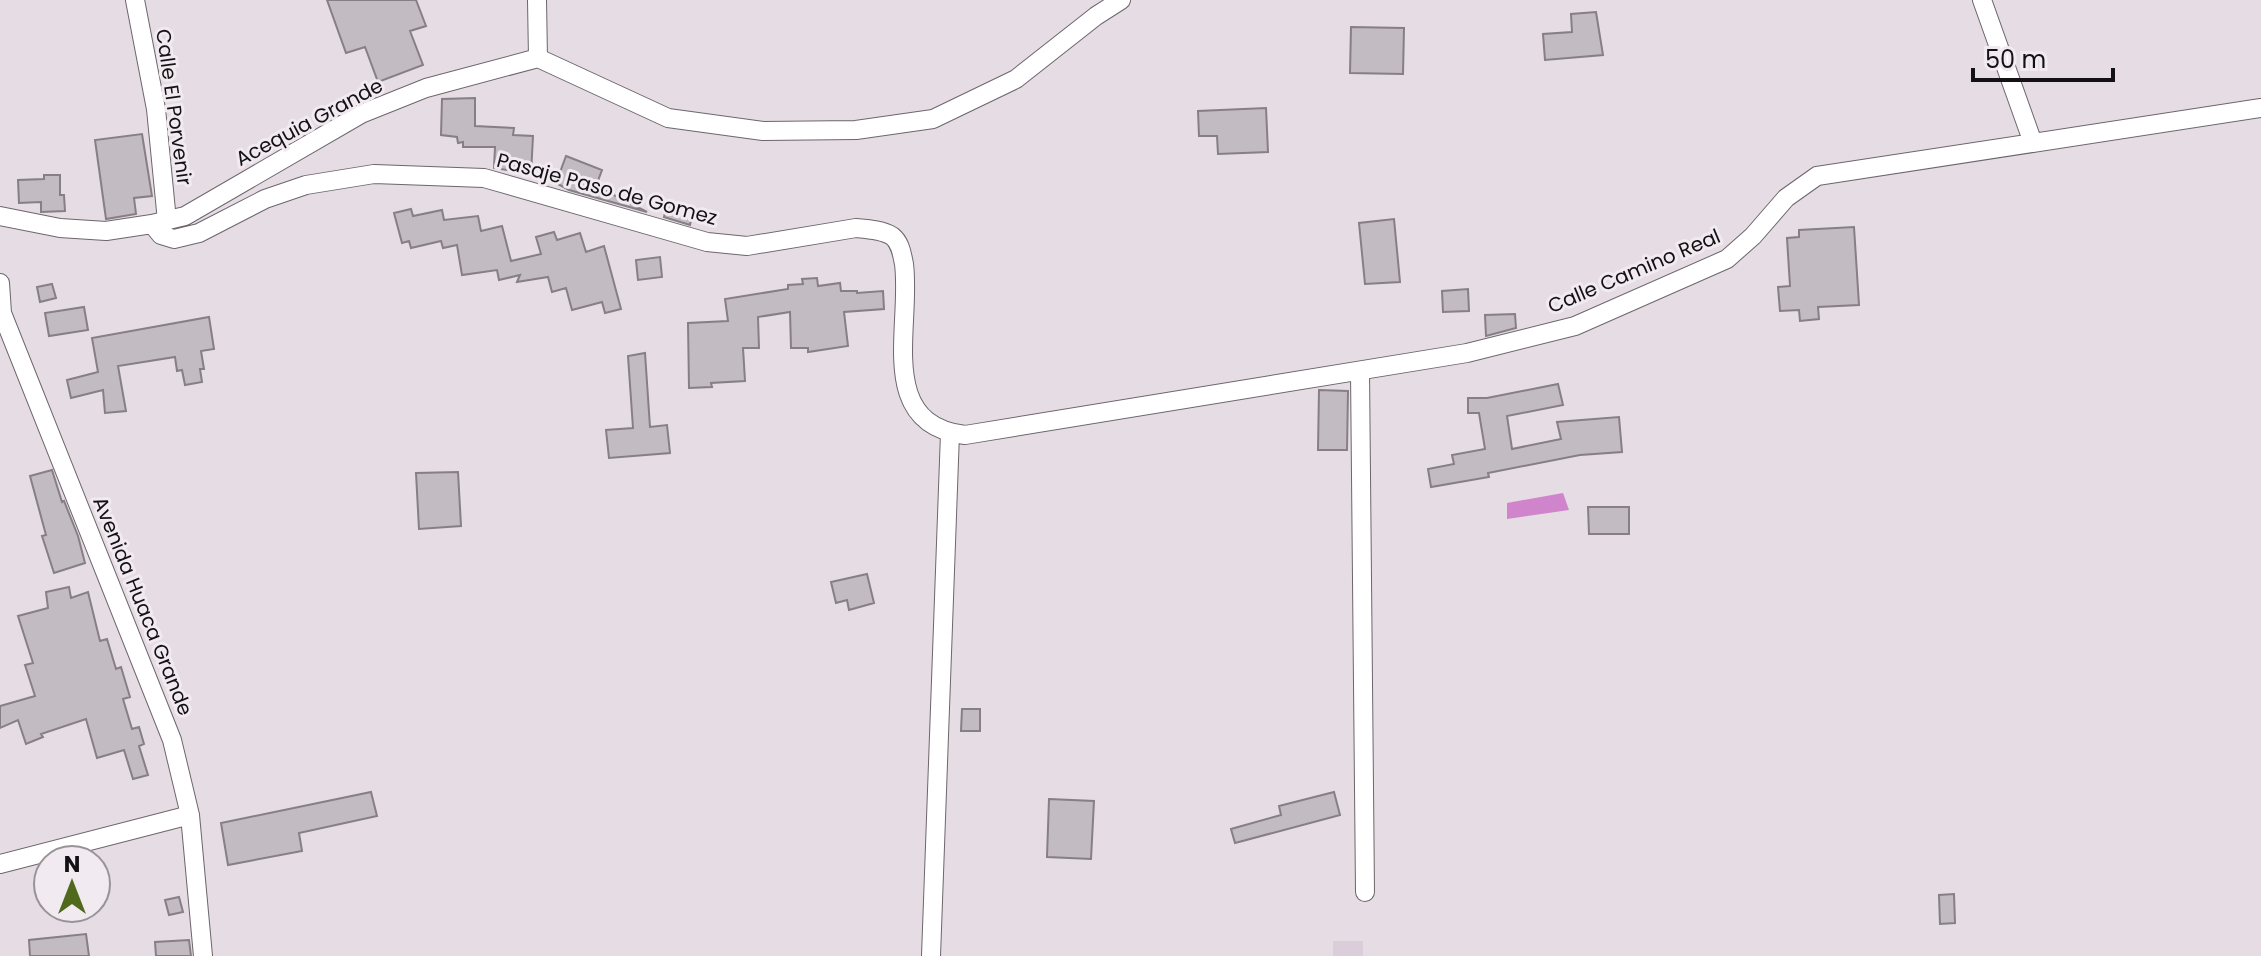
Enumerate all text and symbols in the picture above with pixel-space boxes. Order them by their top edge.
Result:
street label: Calle El Porvenir [149,27,199,187]
scale bar [1973,32,2113,82]
text: 50 m [1985,43,2046,76]
street label: Acequia Grande [230,71,388,173]
street label: Pasaje Paso de Gomez [494,146,720,232]
street label: Calle Camino Real [1543,222,1725,320]
street label: Avenida Huaca Grande [86,492,200,720]
north arrow [32,844,112,924]
text: N [64,849,80,880]

